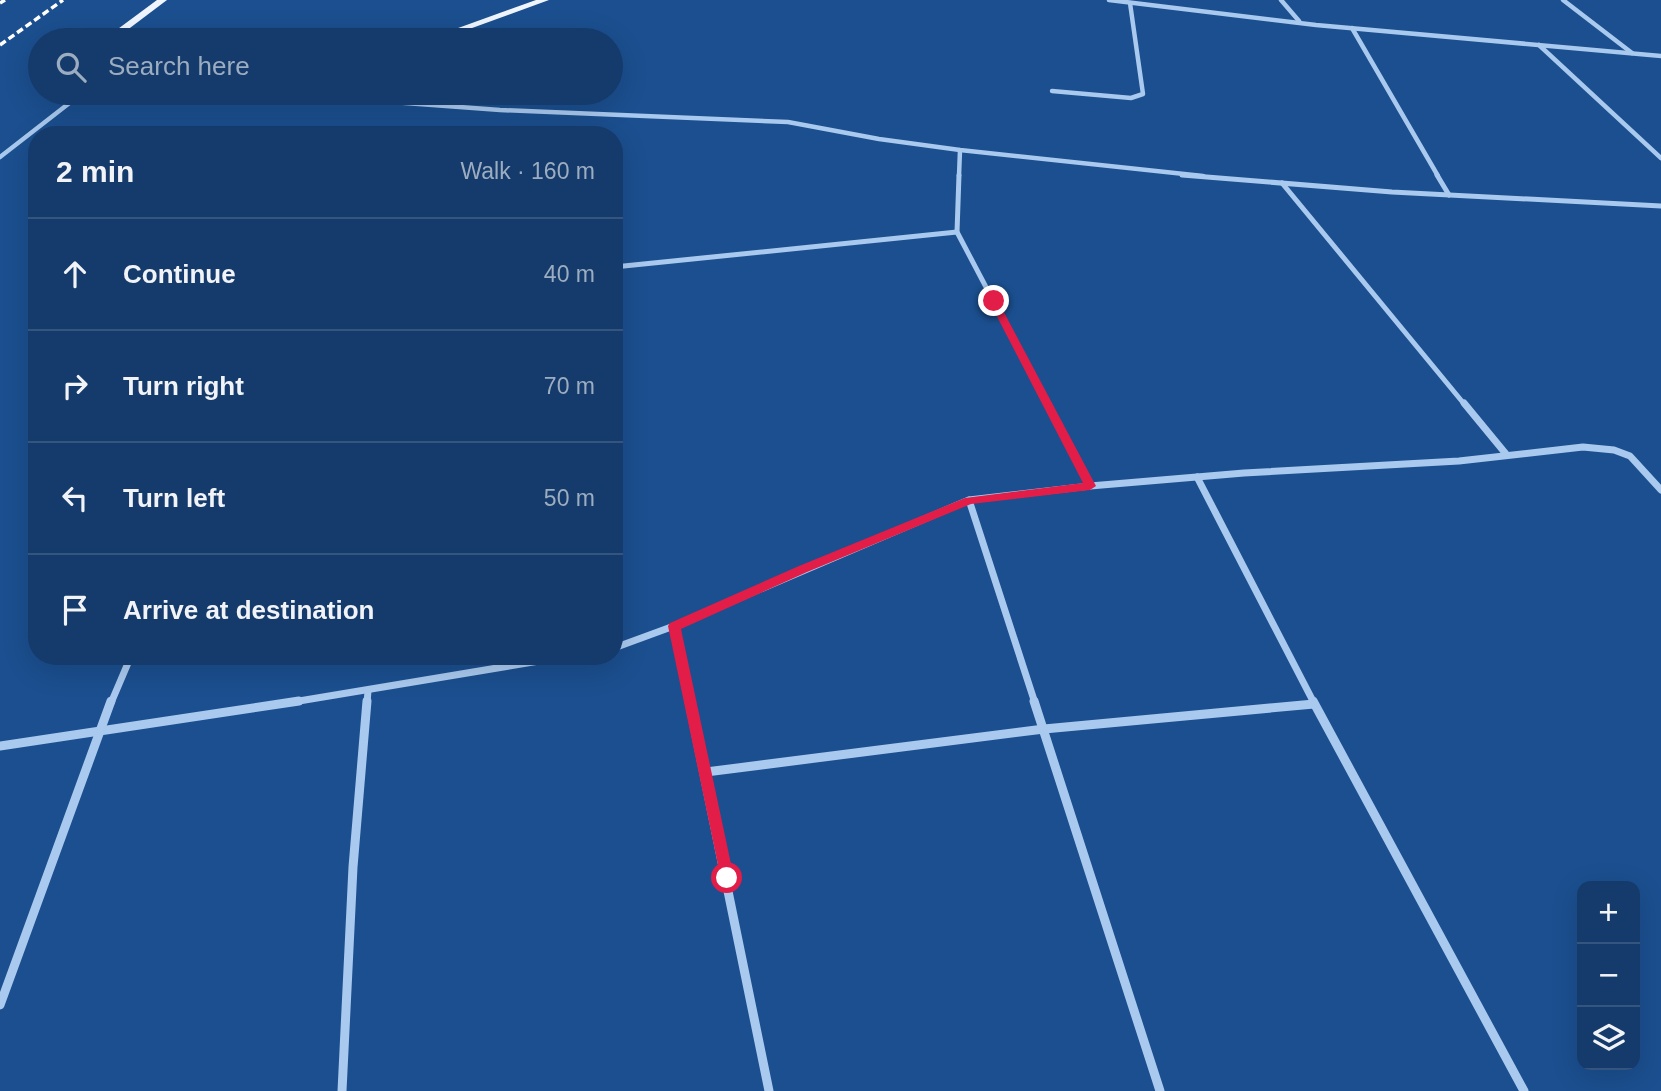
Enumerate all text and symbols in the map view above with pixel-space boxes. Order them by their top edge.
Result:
search box [28,28,623,105]
icon: search [52,48,90,86]
text: Search here [108,51,250,81]
text: 2 min [56,155,134,188]
text: Walk · 160 m [460,158,595,184]
icon: ahead [56,255,94,293]
text: Continue [123,259,236,289]
text: 40 m [544,261,595,287]
route end [978,285,1009,316]
icon: right [56,367,94,405]
text: Turn right [123,371,244,401]
text: 70 m [544,373,595,399]
icon: left [56,479,94,517]
text: Turn left [123,483,225,513]
text: 50 m [544,485,595,511]
icon: arrive [56,591,94,629]
text: Arrive at destination [123,595,374,625]
route start [711,862,742,893]
map controls [1577,881,1640,1070]
button: + [1577,881,1640,944]
button: − [1577,944,1640,1007]
button: layers [1577,1007,1640,1070]

